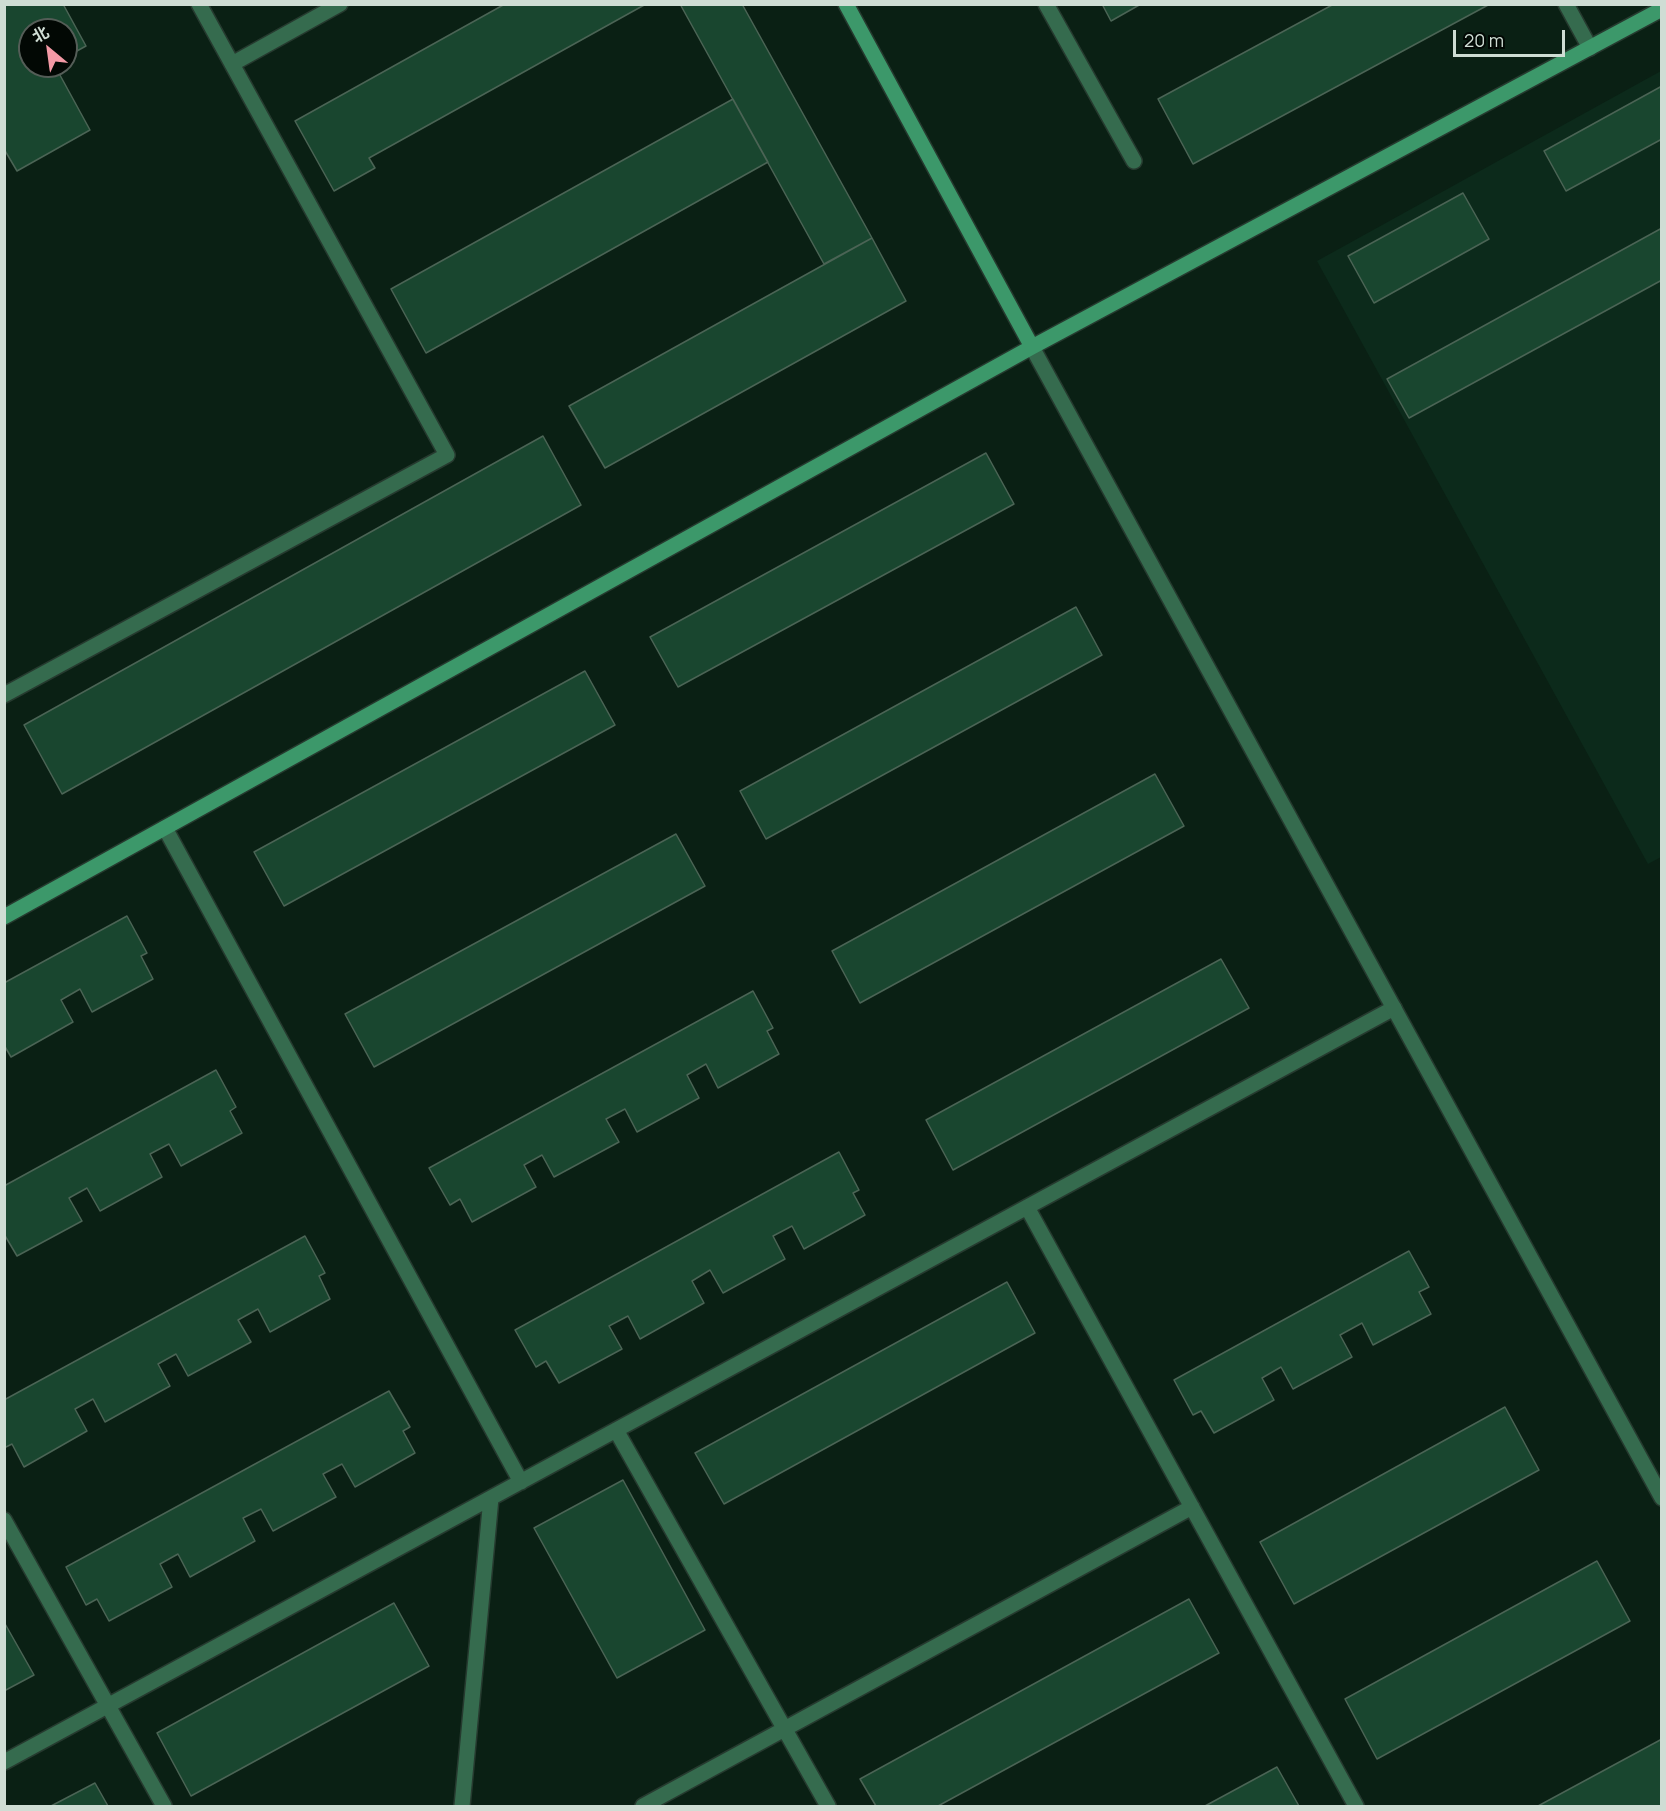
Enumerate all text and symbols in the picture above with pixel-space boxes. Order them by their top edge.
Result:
north arrow [18,18,78,78]
scale bar [1456,18,1568,56]
text: 北 [28,21,53,48]
text: 20 m [1464,28,1504,52]

